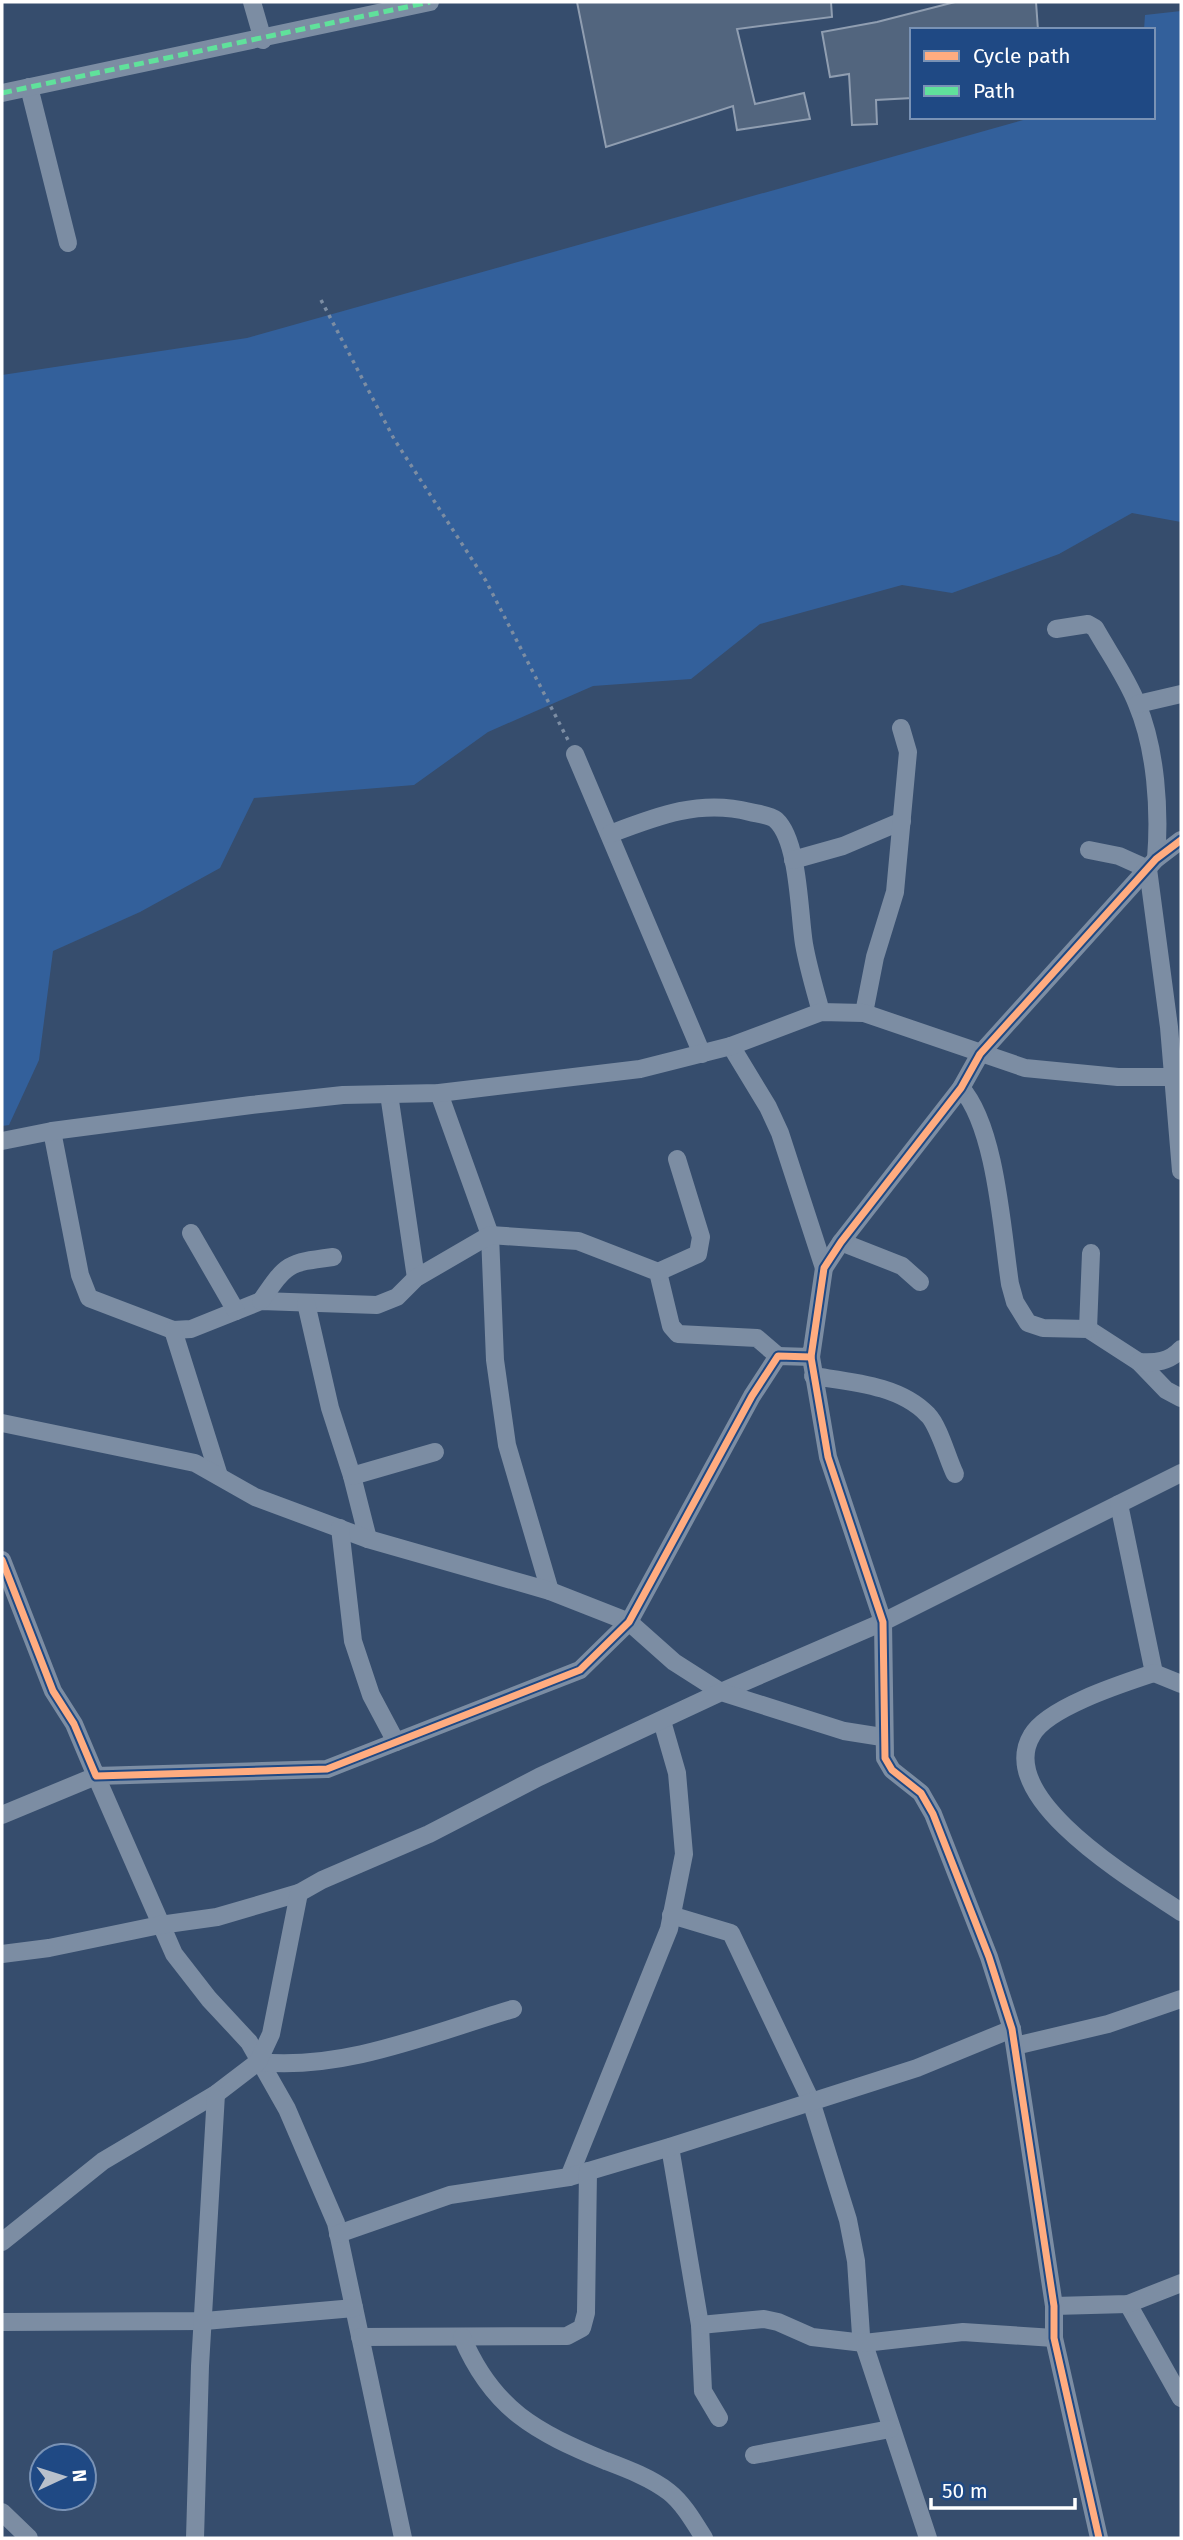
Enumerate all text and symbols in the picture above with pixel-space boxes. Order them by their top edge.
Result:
legend [910,28,1155,119]
text: Cycle path [973,43,1071,69]
text: Path [973,78,1015,104]
north arrow [28,2442,98,2512]
scale bar [931,2466,1074,2510]
text: N [68,2469,91,2483]
text: 50 m [942,2478,988,2504]

